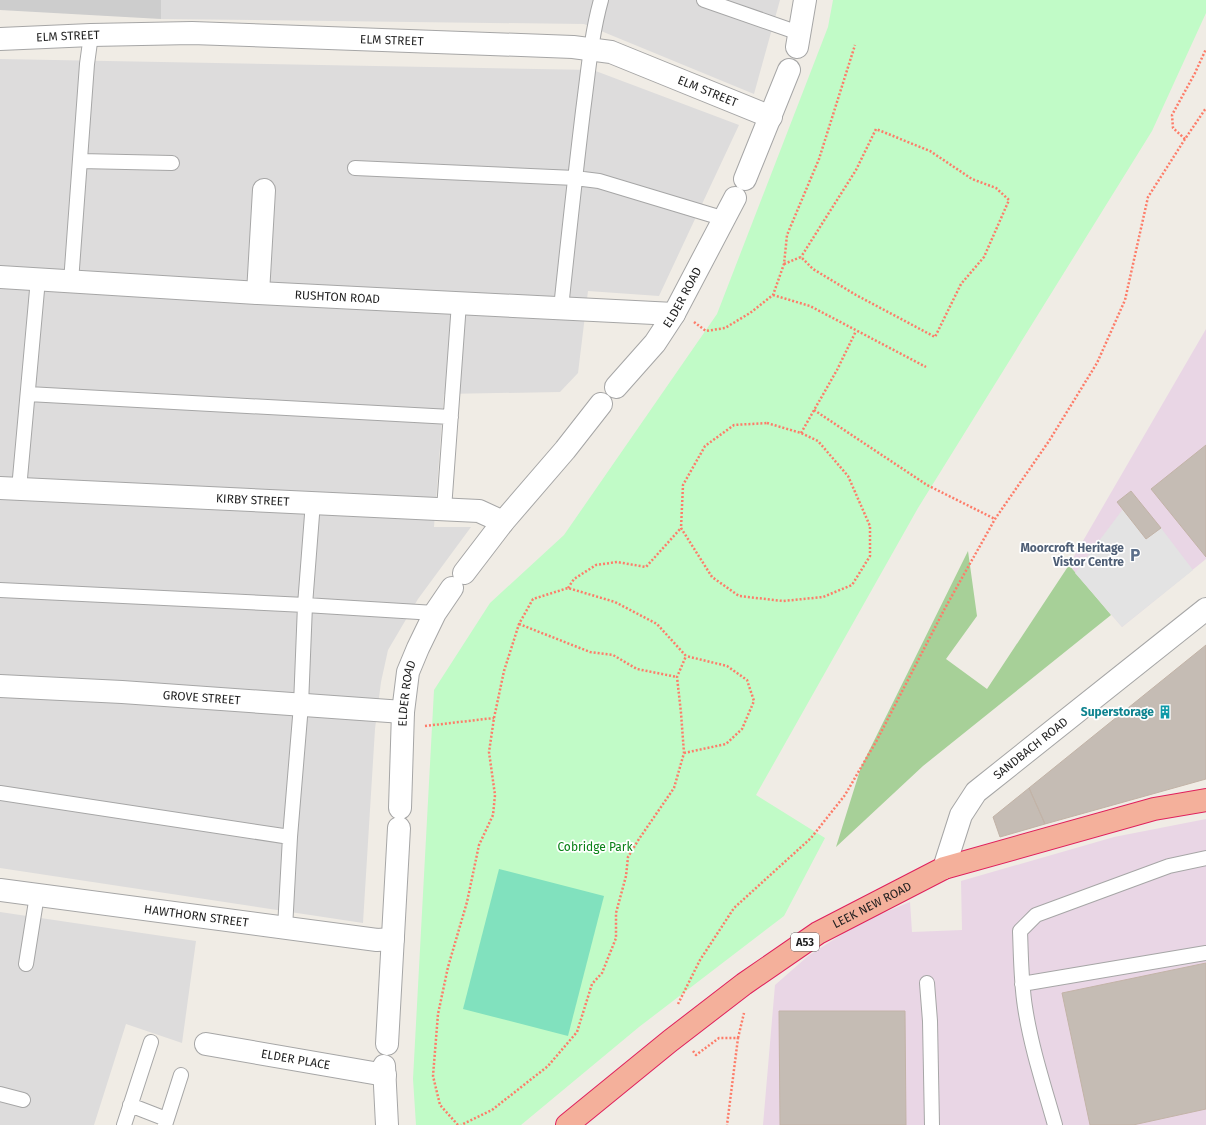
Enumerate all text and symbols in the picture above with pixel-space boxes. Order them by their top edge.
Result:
street label: ELM STREET [36,28,101,44]
street label: ELM STREET [360,32,425,49]
street label: ELM STREET [676,73,740,110]
street label: ELDER ROAD [660,264,705,330]
street label: RUSHTON ROAD [294,288,381,306]
street label: KIRBY STREET [216,491,291,509]
place label: Moorcroft Heritage Vistor Centre [1020,541,1124,569]
parking icon: Moorcroft Heritage Vistor Centre [1127,547,1143,563]
street label: ELDER ROAD [396,658,419,727]
street label: GROVE STREET [162,688,242,707]
building icon: Superstorage [1157,704,1173,720]
place label: Superstorage [1081,705,1154,719]
street label: SANDBACH ROAD [991,714,1071,782]
park label: Cobridge Park [557,840,633,854]
street label: LEEK NEW ROAD [830,879,914,931]
street label: HAWTHORN STREET [143,902,250,930]
road number: A53 [791,933,819,951]
street label: ELDER PLACE [260,1047,331,1072]

